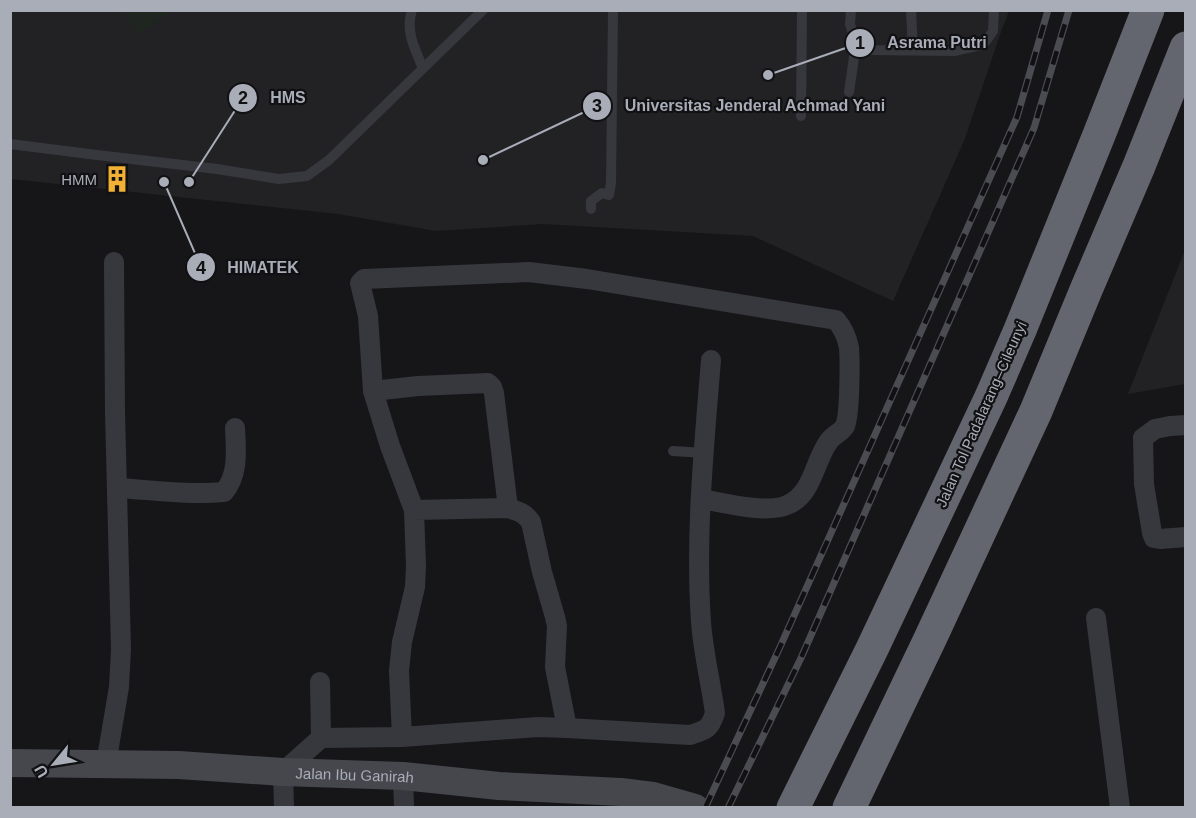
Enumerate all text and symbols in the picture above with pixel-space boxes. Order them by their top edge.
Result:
callout: Asrama Putri [845,26,998,60]
text: 1 [855,33,865,53]
text: Asrama Putri [887,34,987,51]
callout: HMS [228,81,318,115]
text: 2 [238,88,248,108]
text: HMS [270,89,306,106]
callout: Universitas Jenderal Achmad Yani [582,89,897,123]
text: 3 [592,96,602,116]
text: Universitas Jenderal Achmad Yani [625,97,885,114]
building icon: HMM [102,164,132,194]
place label: HMM [61,171,97,188]
callout: HIMATEK [186,250,311,284]
text: 4 [196,258,206,278]
text: HIMATEK [227,259,299,276]
street label: Jalan Tol Padalarang–Cileunyi [932,318,1030,510]
north arrow [24,734,84,794]
text: U [31,762,52,781]
street label: Jalan Ibu Ganirah [295,764,415,786]

